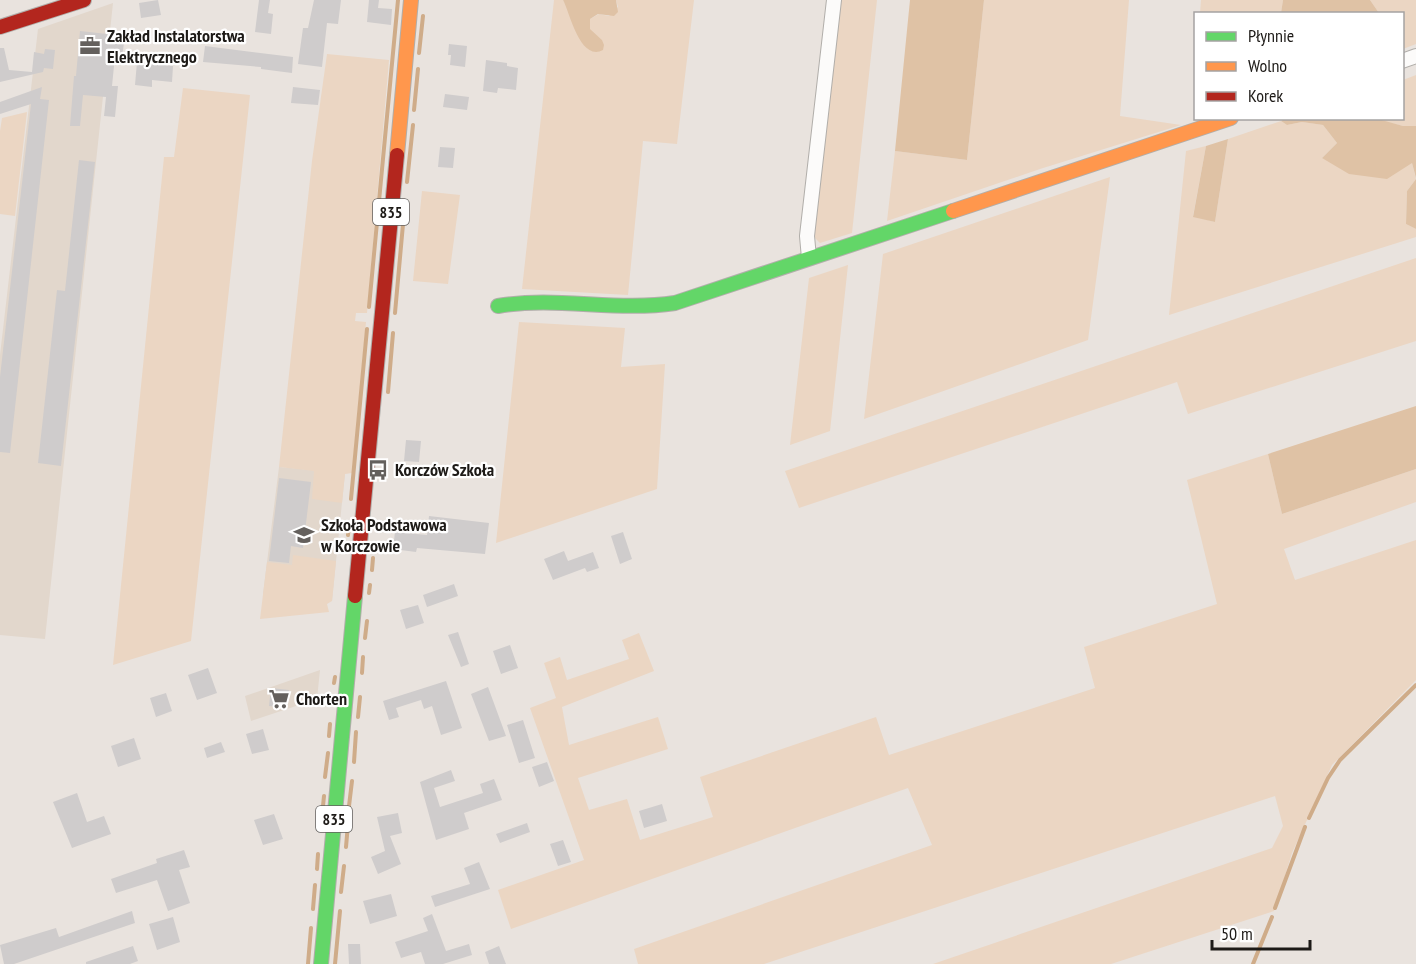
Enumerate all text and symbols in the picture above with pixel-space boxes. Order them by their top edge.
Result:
legend [1194,12,1404,120]
place label: Zakład Instalatorstwa Elektrycznego [107,24,245,68]
text: Płynnie [1248,24,1294,47]
office icon: Zakład Instalatorstwa Elektrycznego [78,34,102,58]
text: Wolno [1248,54,1287,77]
text: Korek [1248,84,1283,107]
road number: 835 [373,199,409,225]
bus stop icon: Korczów Szkoła [366,458,390,482]
place label: Korczów Szkoła [395,458,494,481]
place label: Szkoła Podstawowa w Korczowie [320,513,447,557]
school or university icon: Szkoła Podstawowa w Korczowie [292,523,316,547]
supermarket icon: Chorten [267,687,291,711]
place label: Chorten [296,687,347,710]
road number: 835 [316,806,352,832]
scale bar [1212,913,1310,951]
text: 50 m [1221,922,1253,945]

